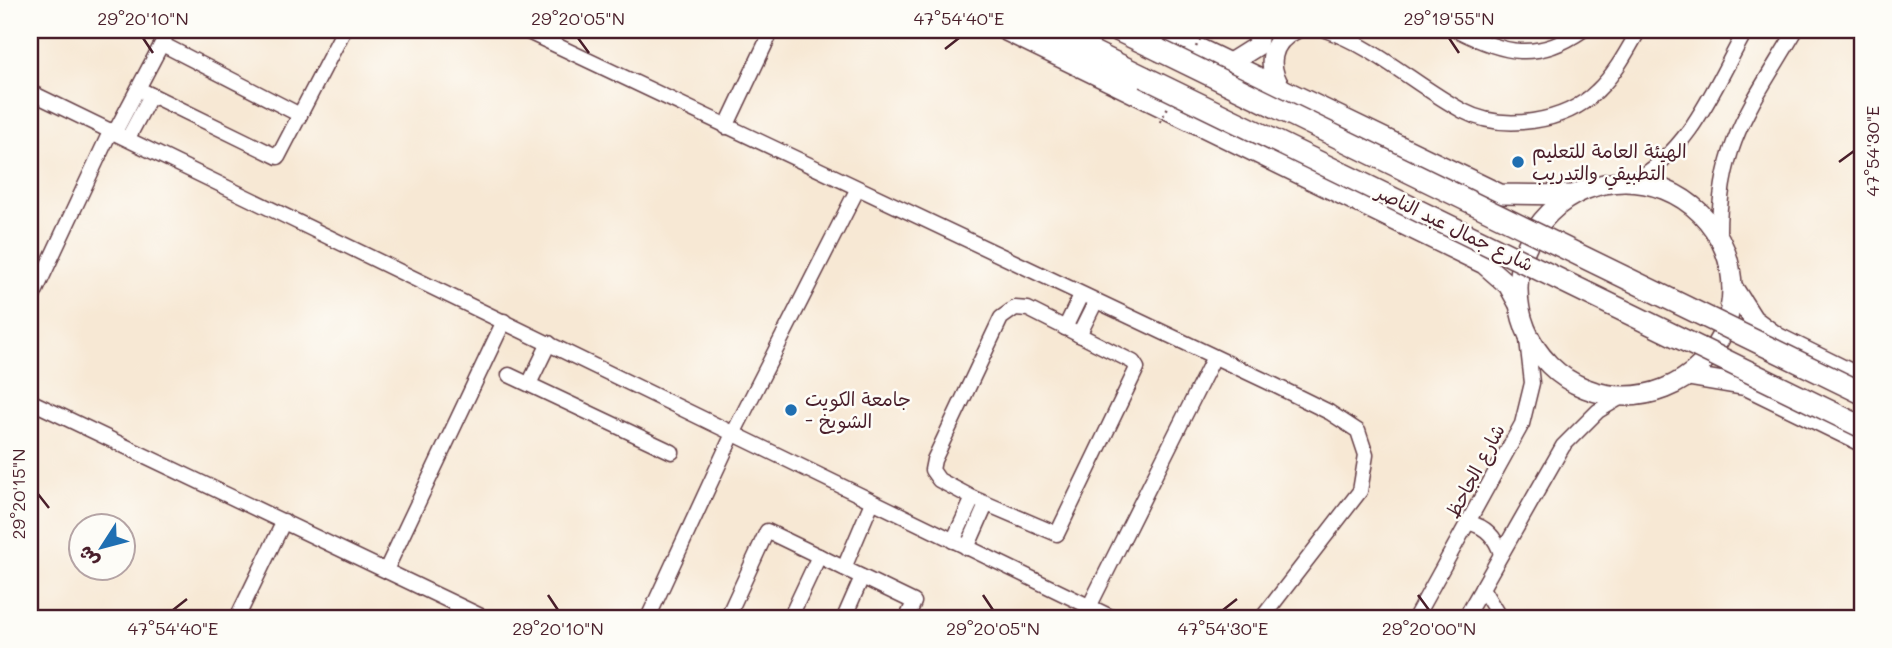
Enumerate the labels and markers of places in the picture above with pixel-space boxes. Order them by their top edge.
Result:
place label: الهيئة العامة للتعليم التطبيقي والتدريب [1532,138,1687,190]
marker: الهيئة العامة للتعليم التطبيقي والتدريب [1510,154,1526,170]
place label: جامعة الكويت - الشويخ [805,386,911,434]
marker: جامعة الكويت - الشويخ [783,402,799,418]

